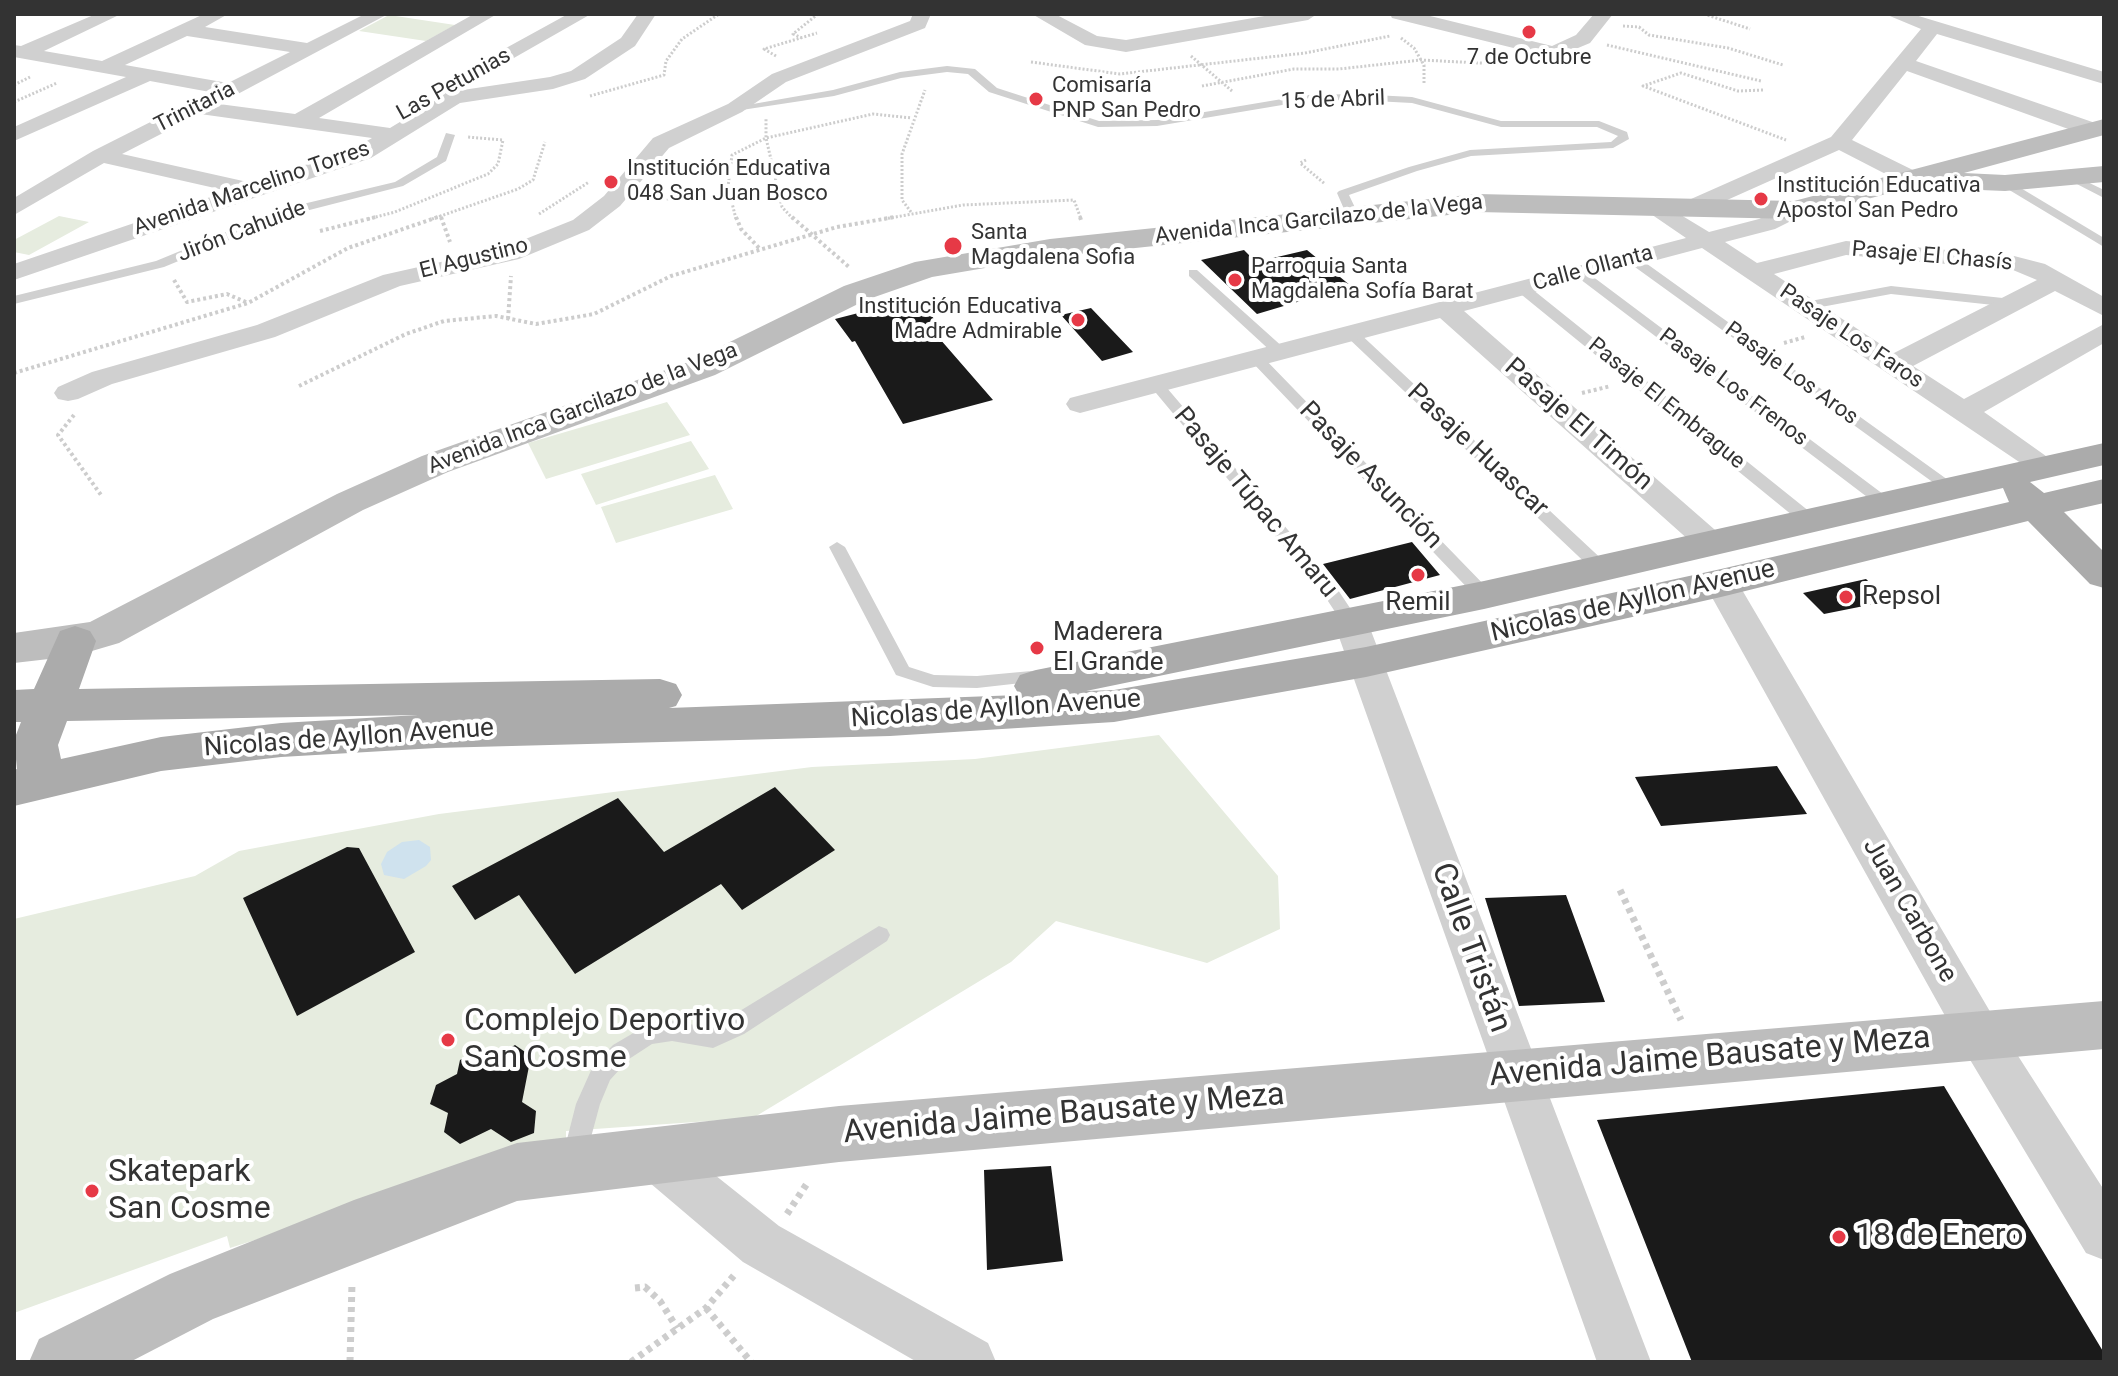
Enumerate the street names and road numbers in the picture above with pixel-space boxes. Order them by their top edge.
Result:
street label: Las Petunias [392,43,516,127]
street label: Trinitaria [150,77,240,139]
street label: 15 de Abril [1280,86,1386,116]
street label: Avenida Marcelino Torres [130,136,374,242]
street label: Avenida Inca Garcilazo de la Vega [1154,190,1484,250]
street label: Jirón Cahuide [174,196,310,268]
street label: El Agustino [417,233,531,285]
street label: Pasaje El Chasís [1851,237,2013,277]
street label: Calle Ollanta [1530,240,1656,298]
street label: Pasaje Los Faros [1774,279,1928,395]
street label: Pasaje Los Aros [1719,317,1863,431]
street label: Pasaje Los Frenos [1653,323,1813,453]
street label: Pasaje El Embrague [1582,333,1750,475]
street label: Avenida Inca Garcilazo de la Vega [425,338,741,480]
street label: Pasaje El Timón [1498,352,1658,498]
street label: Pasaje Huascar [1400,378,1554,524]
street label: Pasaje Asunción [1292,396,1448,556]
street label: Pasaje Túpac Amaru [1166,401,1344,605]
street label: Nicolas de Ayllon Avenue [1488,554,1778,650]
street label: Nicolas de Ayllon Avenue [850,684,1142,736]
street label: Nicolas de Ayllon Avenue [203,713,495,765]
street label: Juan Carbone [1855,833,1963,989]
street label: Calle Tristán [1422,858,1518,1038]
street label: Avenida Jaime Bausate y Meza [1488,1020,1932,1096]
street label: Avenida Jaime Bausate y Meza [842,1077,1286,1153]

